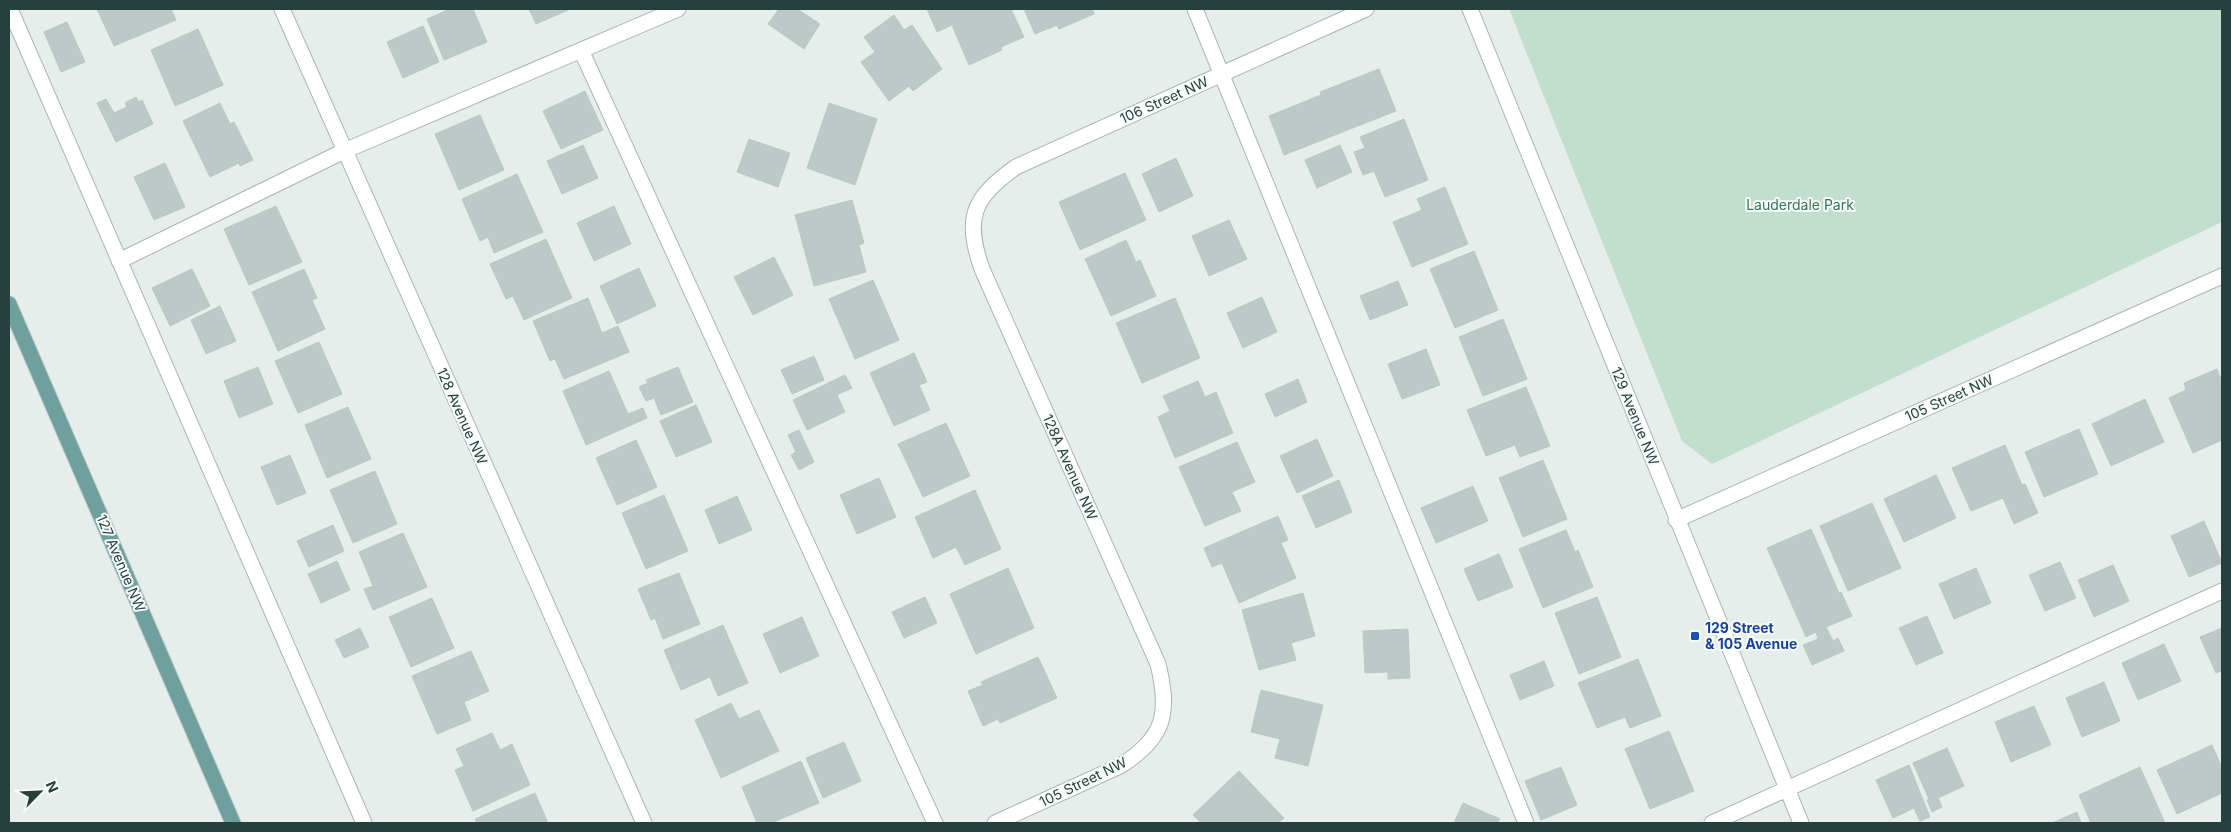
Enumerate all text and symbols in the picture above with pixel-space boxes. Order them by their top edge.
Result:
street label: 106 Street NW [1117,72,1211,127]
park label: Lauderdale Park [1746,196,1854,213]
street label: 129 Avenue NW [1608,364,1663,468]
street label: 128 Avenue NW [433,365,492,467]
street label: 105 Street NW [1902,370,1996,425]
street label: 128A Avenue NW [1040,411,1101,522]
street label: 127 Avenue NW [93,512,150,614]
place label: 129 Street & 105 Avenue [1705,619,1797,652]
marker: 129 Street & 105 Avenue [1689,630,1701,642]
street label: 105 Street NW [1036,753,1129,810]
north arrow [15,767,65,817]
text: N [42,778,62,795]

